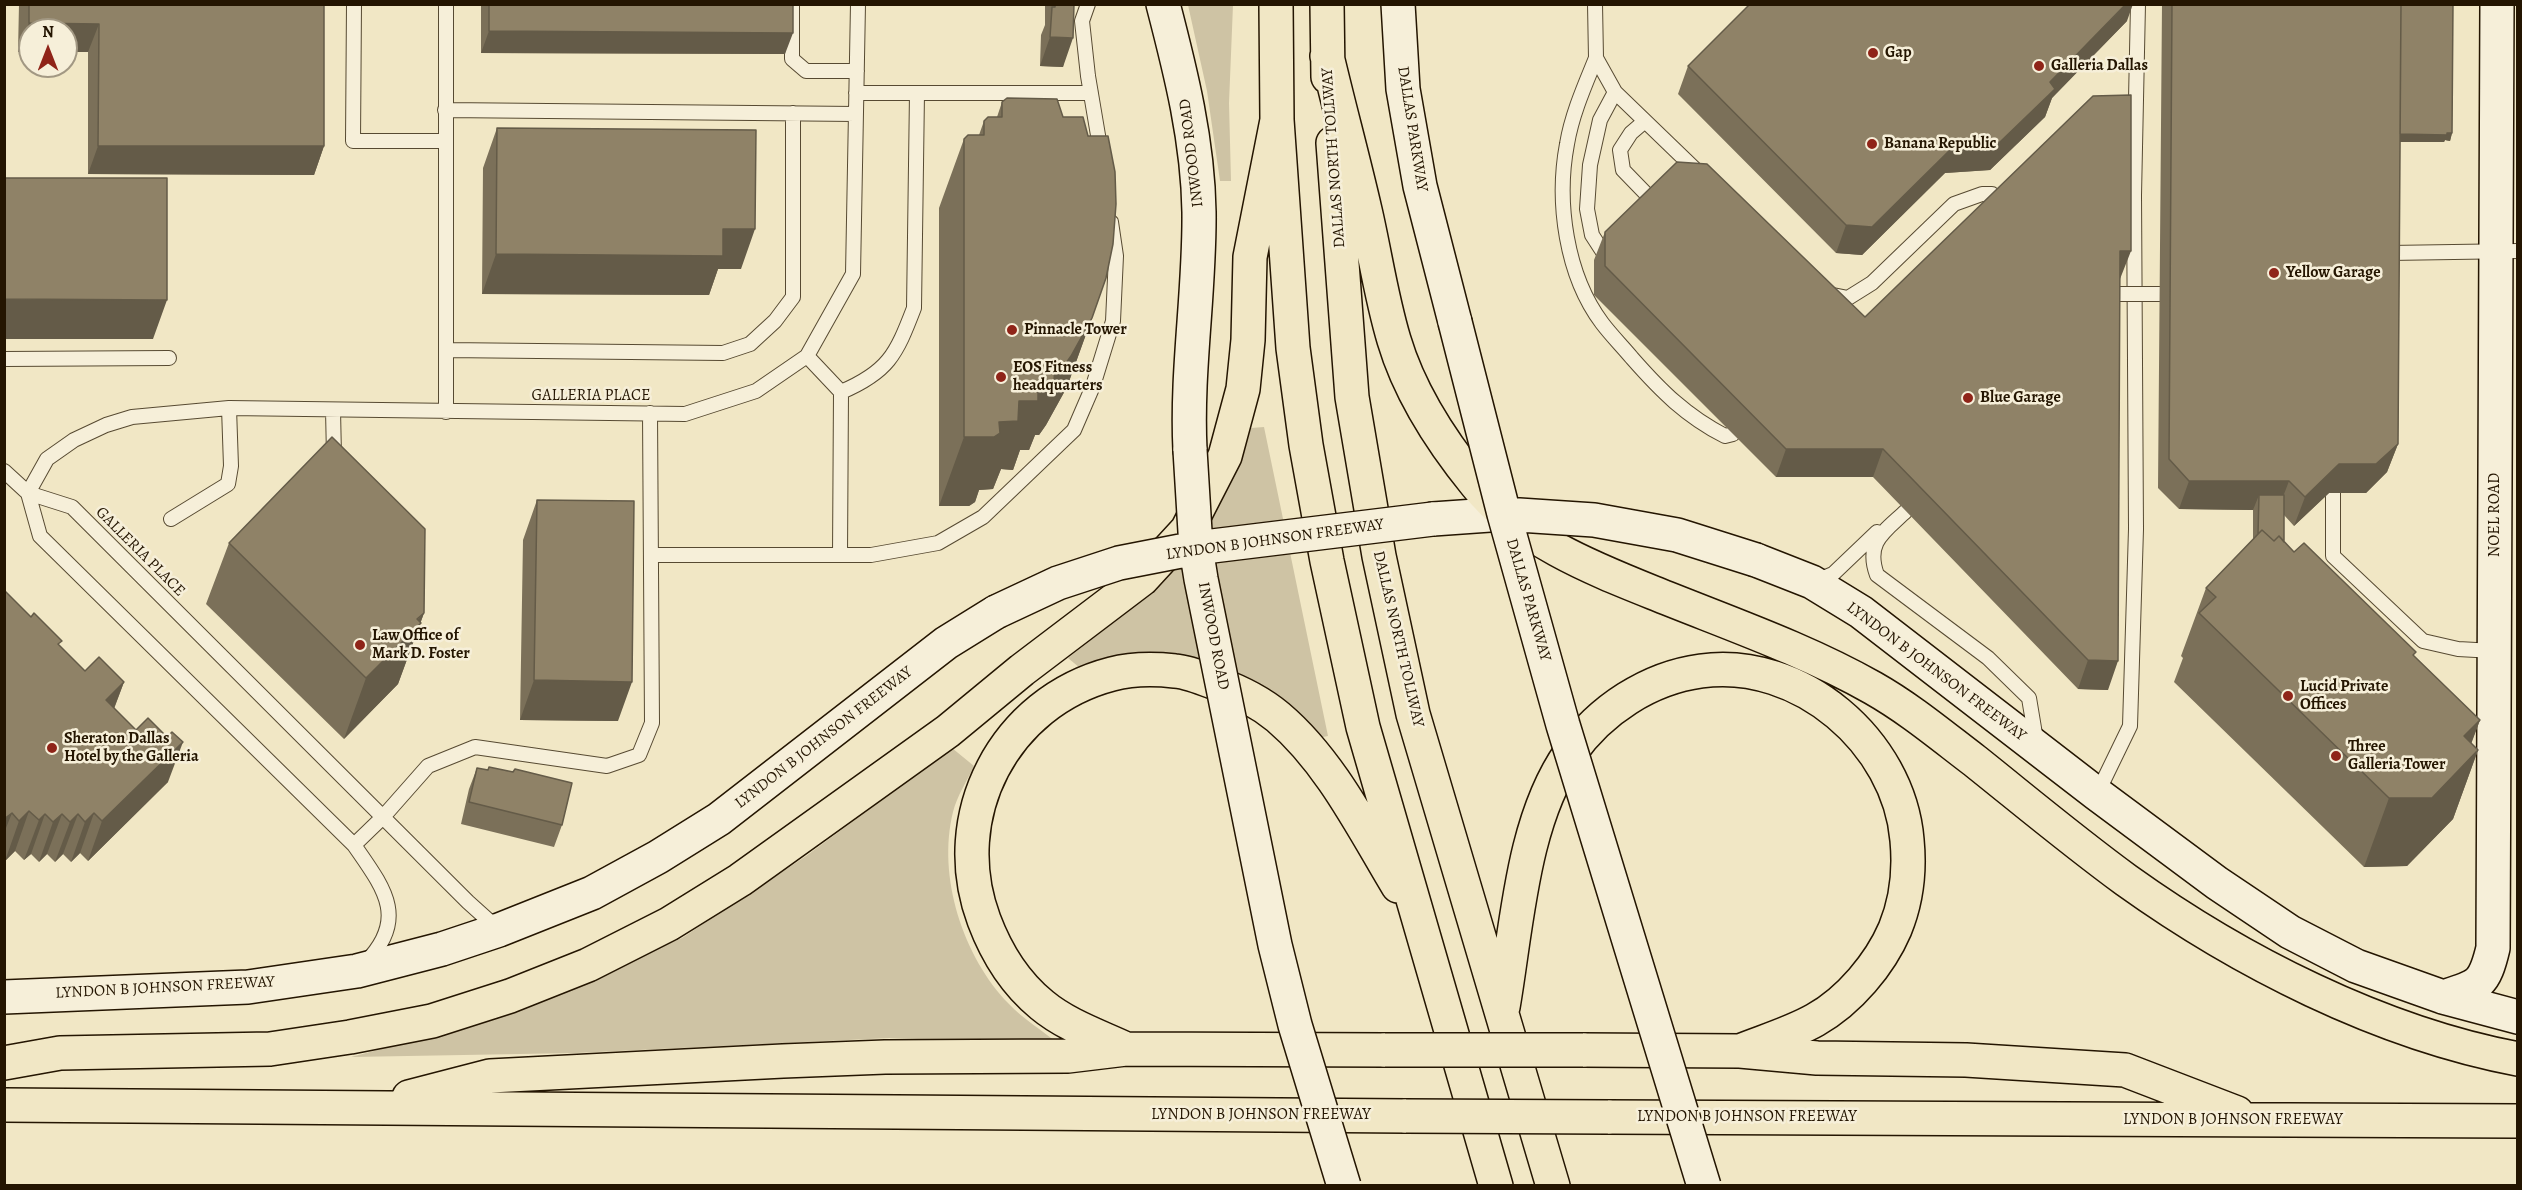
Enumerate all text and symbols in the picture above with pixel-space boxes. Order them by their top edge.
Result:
north arrow [18,18,78,78]
text: N [42,21,54,43]
place label: Gap [1885,43,1912,63]
marker: Gap [1866,46,1880,60]
place label: Galleria Dallas [2051,56,2148,76]
marker: Galleria Dallas [2032,59,2046,73]
street label: DALLAS PARKWAY [1393,65,1431,193]
street label: DALLAS NORTH TOLLWAY [1318,67,1350,249]
street label: INWOOD ROAD [1176,98,1208,208]
place label: Banana Republic [1884,134,1996,154]
marker: Banana Republic [1865,137,1879,151]
place label: Yellow Garage [2286,263,2381,283]
marker: Yellow Garage [2267,266,2281,280]
place label: Pinnacle Tower [1024,320,1127,340]
marker: Pinnacle Tower [1005,323,1019,337]
place label: EOS Fitness headquarters [1013,358,1103,396]
marker: EOS Fitness headquarters [994,370,1008,384]
street label: GALLERIA PLACE [532,386,650,406]
place label: Blue Garage [1980,388,2061,408]
marker: Blue Garage [1961,391,1975,405]
street label: NOEL ROAD [2485,473,2505,557]
street label: GALLERIA PLACE [91,503,189,601]
street label: LYNDON B JOHNSON FREEWAY [1165,515,1385,565]
street label: DALLAS PARKWAY [1501,536,1555,664]
street label: DALLAS NORTH TOLLWAY [1368,549,1428,729]
street label: INWOOD ROAD [1193,580,1233,692]
street label: LYNDON B JOHNSON FREEWAY [1842,598,2030,746]
place label: Law Office of Mark D. Foster [372,626,470,664]
marker: Law Office of Mark D. Foster [353,638,367,652]
street label: LYNDON B JOHNSON FREEWAY [731,663,917,813]
place label: Lucid Private Offices [2300,677,2388,715]
marker: Lucid Private Offices [2281,689,2295,703]
place label: Sheraton Dallas Hotel by the Galleria [64,729,199,767]
place label: Three Galleria Tower [2348,737,2446,775]
marker: Sheraton Dallas Hotel by the Galleria [45,741,59,755]
marker: Three Galleria Tower [2329,749,2343,763]
street label: LYNDON B JOHNSON FREEWAY [55,973,275,1003]
street label: LYNDON B JOHNSON FREEWAY [1151,1105,1371,1125]
street label: LYNDON B JOHNSON FREEWAY [1637,1107,1857,1127]
street label: LYNDON B JOHNSON FREEWAY [2123,1110,2343,1130]

